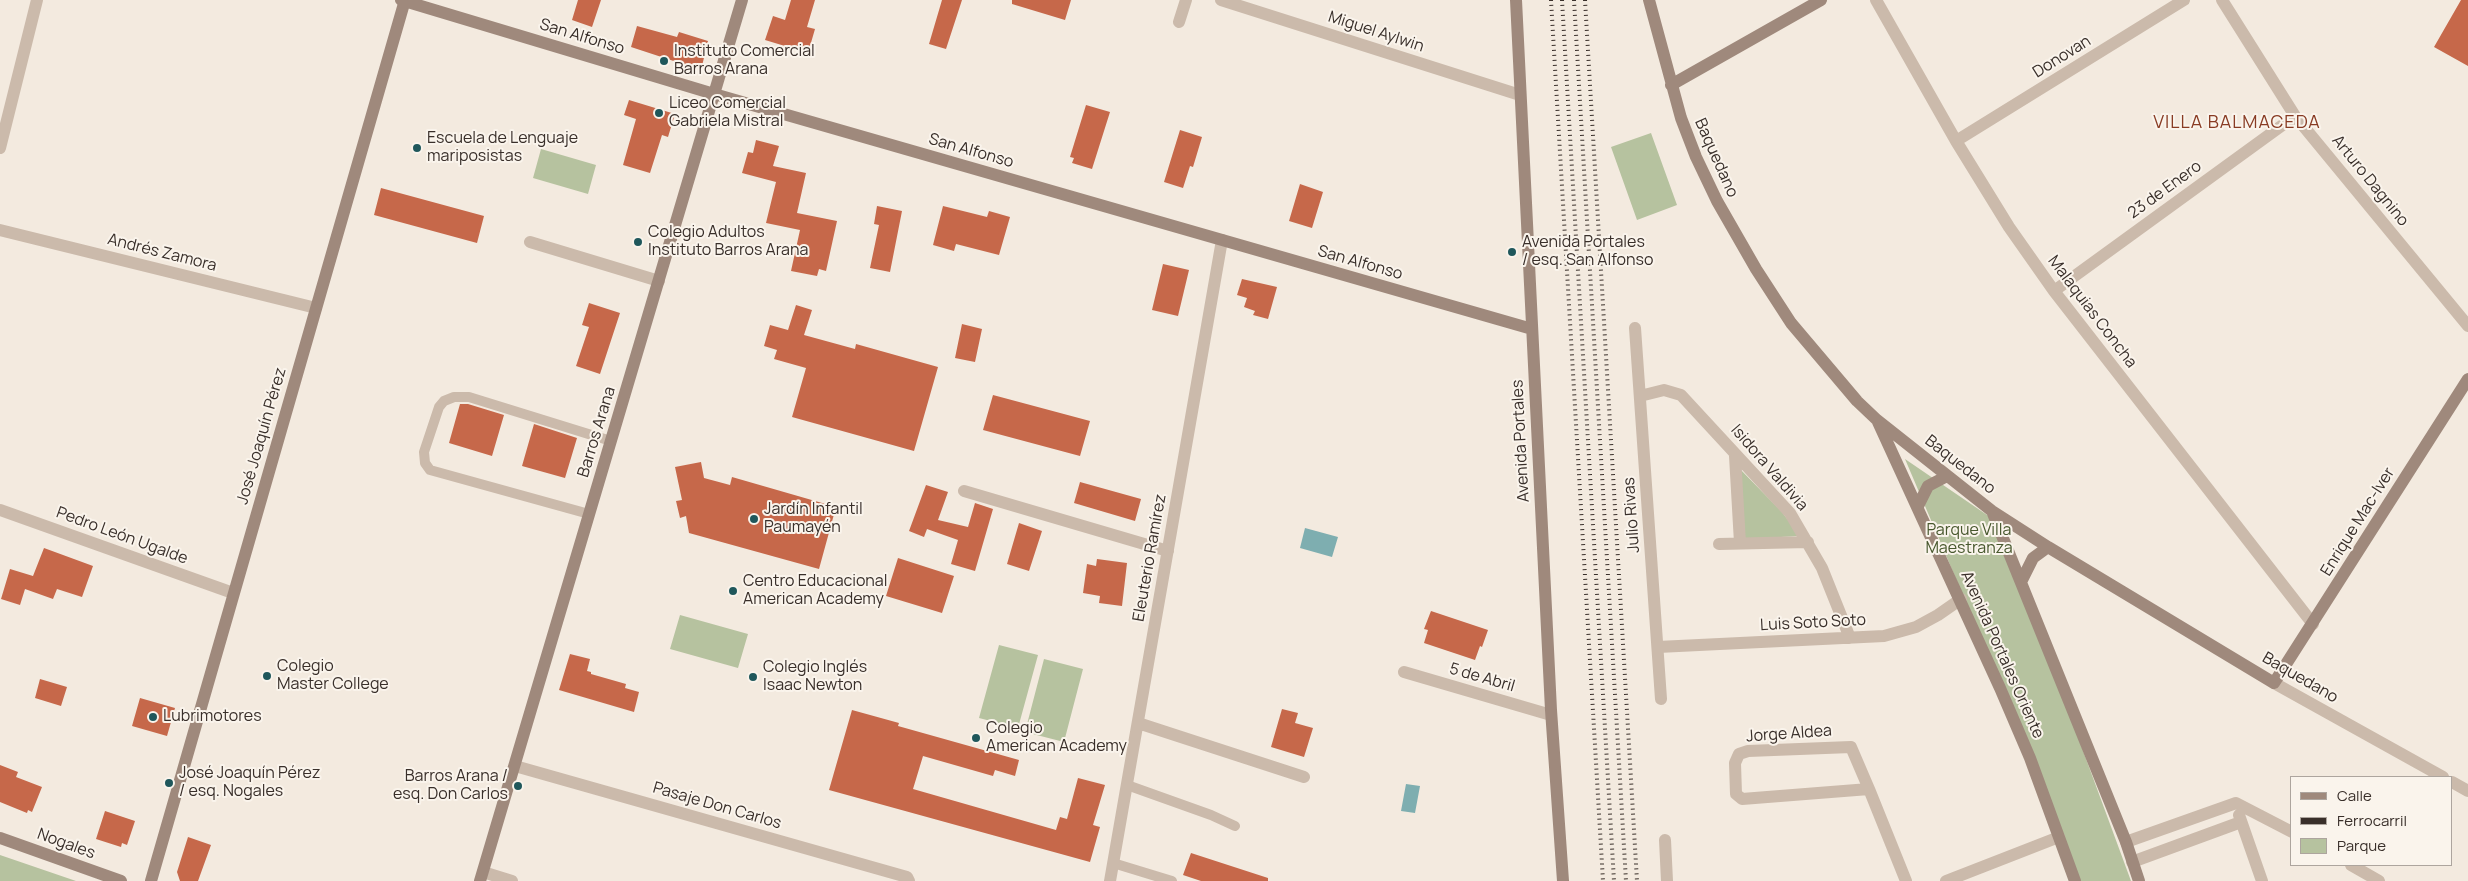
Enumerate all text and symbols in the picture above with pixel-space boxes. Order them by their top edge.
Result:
street label: Miguel Aylwin [1326,7,1426,57]
street label: San Alfonso [537,15,627,59]
street label: Donovan [2029,32,2095,82]
place label: Instituto Comercial Barros Arana [674,42,815,80]
marker: Instituto Comercial Barros Arana [658,55,670,67]
place label: Liceo Comercial Gabriela Mistral [669,94,786,132]
marker: Liceo Comercial Gabriela Mistral [653,107,665,119]
district label: VILLA BALMACEDA [2151,112,2323,134]
street label: Baquedano [1690,116,1742,200]
place label: Escuela de Lenguaje mariposistas [427,129,578,167]
street label: San Alfonso [926,130,1016,172]
street label: Arturo Dagnino [2328,132,2412,230]
marker: Escuela de Lenguaje mariposistas [411,142,423,154]
street label: 23 de Enero [2124,157,2206,223]
place label: Colegio Adultos Instituto Barros Arana [648,223,808,261]
street label: Andrés Zamora [105,230,219,276]
place label: Avenida Portales / esq. San Alfonso [1522,233,1653,271]
marker: Colegio Adultos Instituto Barros Arana [632,236,644,248]
street label: San Alfonso [1315,242,1405,284]
marker: Avenida Portales / esq. San Alfonso [1506,246,1518,258]
street label: Malaquias Concha [2043,252,2141,372]
street label: José Joaquín Pérez [233,365,291,507]
street label: Avenida Portales [1508,379,1534,503]
street label: Barros Arana [574,384,620,480]
street label: Isidora Valdivia [1726,421,1812,515]
street label: Baquedano [1921,431,1999,499]
street label: Enrique Mac-Iver [2317,464,2399,580]
street label: Julio Rivas [1620,477,1644,553]
street label: Eleuterio Ramírez [1129,493,1171,623]
place label: Jardín Infantil Paumayén [764,500,863,538]
street label: Pedro León Ugalde [54,503,190,569]
marker: Jardín Infantil Paumayén [748,513,760,525]
park label: Parque Villa Maestranza [1925,521,2013,559]
street label: Avenida Portales Oriente [1956,568,2048,742]
place label: Centro Educacional American Academy [743,572,887,610]
marker: Centro Educacional American Academy [727,585,739,597]
street label: Luis Soto Soto [1760,611,1866,635]
street label: Baquedano [2259,649,2341,707]
place label: Colegio Master College [277,657,389,695]
place label: Colegio Inglés Isaac Newton [763,658,867,696]
street label: 5 de Abril [1447,659,1517,697]
marker: Colegio Master College [261,670,273,682]
marker: Colegio Inglés Isaac Newton [747,671,759,683]
place label: Lubrimotores [163,707,262,727]
marker: Lubrimotores [147,711,159,723]
place label: Colegio American Academy [986,719,1127,757]
street label: Jorge Aldea [1746,721,1832,747]
marker: Colegio American Academy [970,732,982,744]
place label: José Joaquín Pérez / esq. Nogales [179,764,320,802]
place label: Barros Arana / esq. Don Carlos [393,767,508,805]
legend [2290,776,2453,866]
marker: José Joaquín Pérez / esq. Nogales [163,777,175,789]
street label: Pasaje Don Carlos [651,779,783,833]
marker: Barros Arana / esq. Don Carlos [512,780,524,792]
text: Calle [2337,785,2372,806]
text: Ferrocarril [2337,810,2407,831]
street label: Nogales [34,825,98,863]
text: Parque [2337,835,2386,856]

